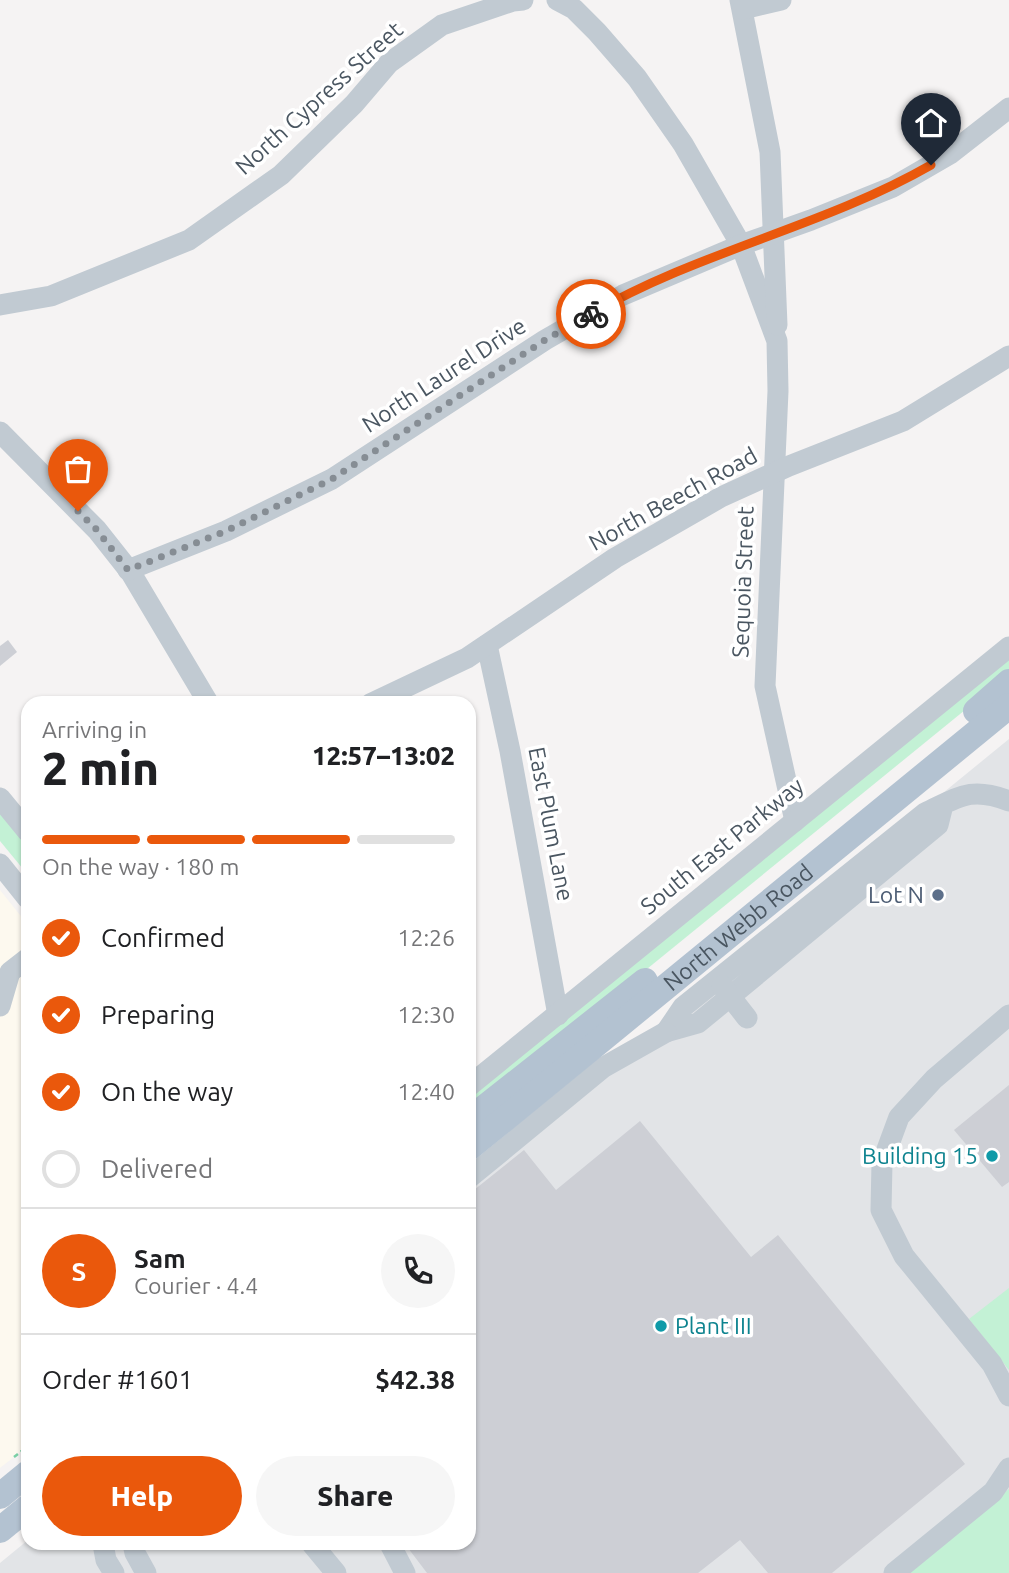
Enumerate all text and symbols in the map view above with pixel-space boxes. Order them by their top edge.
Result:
street label: North Cypress Street [230,16,407,179]
pin [901,93,961,165]
icon: home [912,104,950,142]
courier [556,279,626,349]
icon: bike [572,295,610,333]
street label: North Laurel Drive [357,312,530,437]
pin [48,439,108,511]
street label: North Beech Road [584,442,761,555]
icon: bag [59,450,97,488]
street label: Sequoia Street [727,506,758,658]
text: Arriving in [42,717,147,742]
text: 12:57–13:02 [312,741,455,770]
text: 2 min [42,742,159,794]
street label: East Plum Lane [524,745,579,903]
street label: South East Parkway [636,772,808,919]
text: On the way · 180 m [42,854,239,879]
street label: North Webb Road [658,859,817,995]
place label: Lot N [868,882,924,907]
marker: Lot N [930,887,946,903]
icon: check [42,919,80,957]
text: Confirmed [101,923,225,952]
text: 12:26 [397,925,455,950]
icon: check [42,996,80,1034]
text: Preparing [101,1000,215,1029]
text: 12:30 [397,1002,455,1027]
icon: check [42,1073,80,1111]
text: On the way [101,1077,233,1106]
text: 12:40 [397,1079,455,1104]
place label: Building 15 [862,1143,978,1168]
marker: Building 15 [984,1148,1000,1164]
text: Delivered [101,1154,213,1183]
button: phone [381,1234,455,1308]
text: Sam [134,1244,186,1273]
text: S [72,1257,86,1286]
text: Courier · 4.4 [134,1273,258,1298]
place label: Plant III [675,1313,752,1338]
marker: Plant III [653,1318,669,1334]
text: Order #1601 [42,1365,193,1394]
text: $42.38 [375,1365,455,1394]
button: Help [42,1456,242,1536]
button: Share [256,1456,455,1536]

